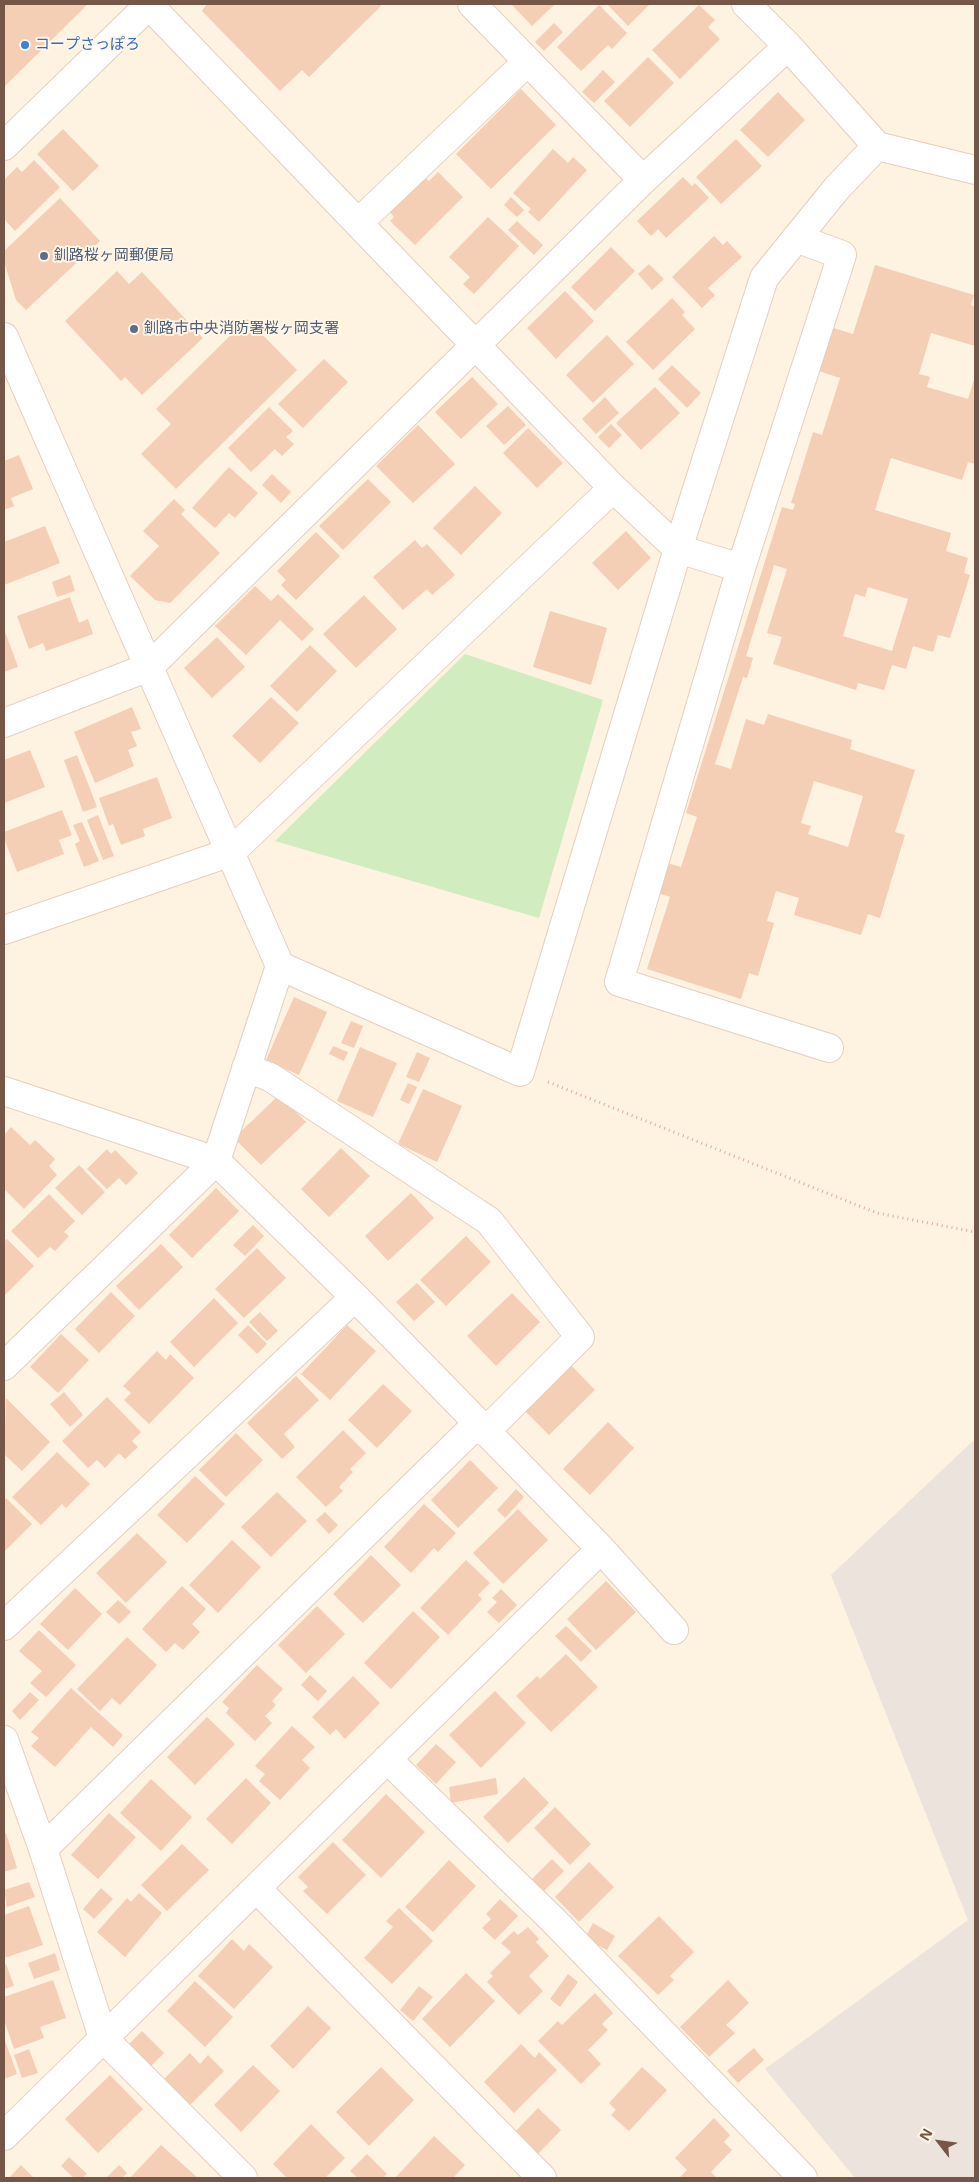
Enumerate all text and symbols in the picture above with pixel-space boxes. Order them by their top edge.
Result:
place label: コープさっぽろ [35,36,140,54]
marker: コープさっぽろ [19,39,31,51]
place label: 釧路桜ヶ岡郵便局 [54,247,174,265]
marker: 釧路桜ヶ岡郵便局 [38,250,50,262]
place label: 釧路市中央消防署桜ヶ岡支署 [144,320,339,338]
marker: 釧路市中央消防署桜ヶ岡支署 [128,323,140,335]
north arrow [914,2117,964,2167]
text: N [914,2125,937,2144]

